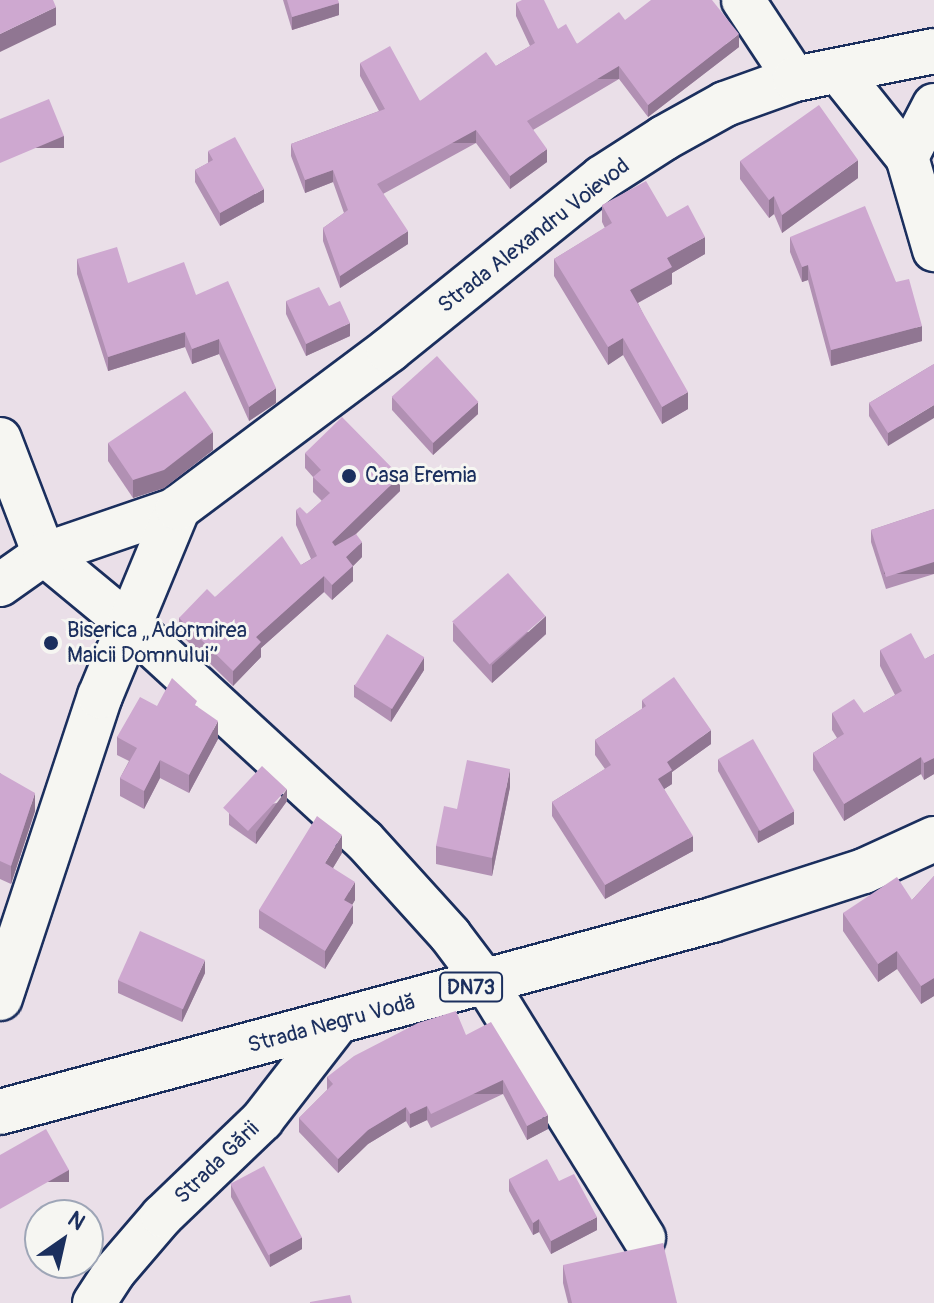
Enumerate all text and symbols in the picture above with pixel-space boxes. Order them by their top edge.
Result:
street label: Strada Alexandru Voievod [433,153,635,319]
place label: Casa Eremia [365,463,477,489]
marker: Casa Eremia [340,467,358,485]
place label: Biserica „Adormirea Maicii Domnului” [67,617,247,668]
marker: Biserica „Adormirea Maicii Domnului” [42,634,60,652]
road number: DN73 [439,971,503,1003]
street label: Strada Negru Vodă [245,989,419,1059]
street label: Strada Gării [169,1116,265,1210]
north arrow [24,1199,104,1279]
text: N [62,1205,90,1237]

